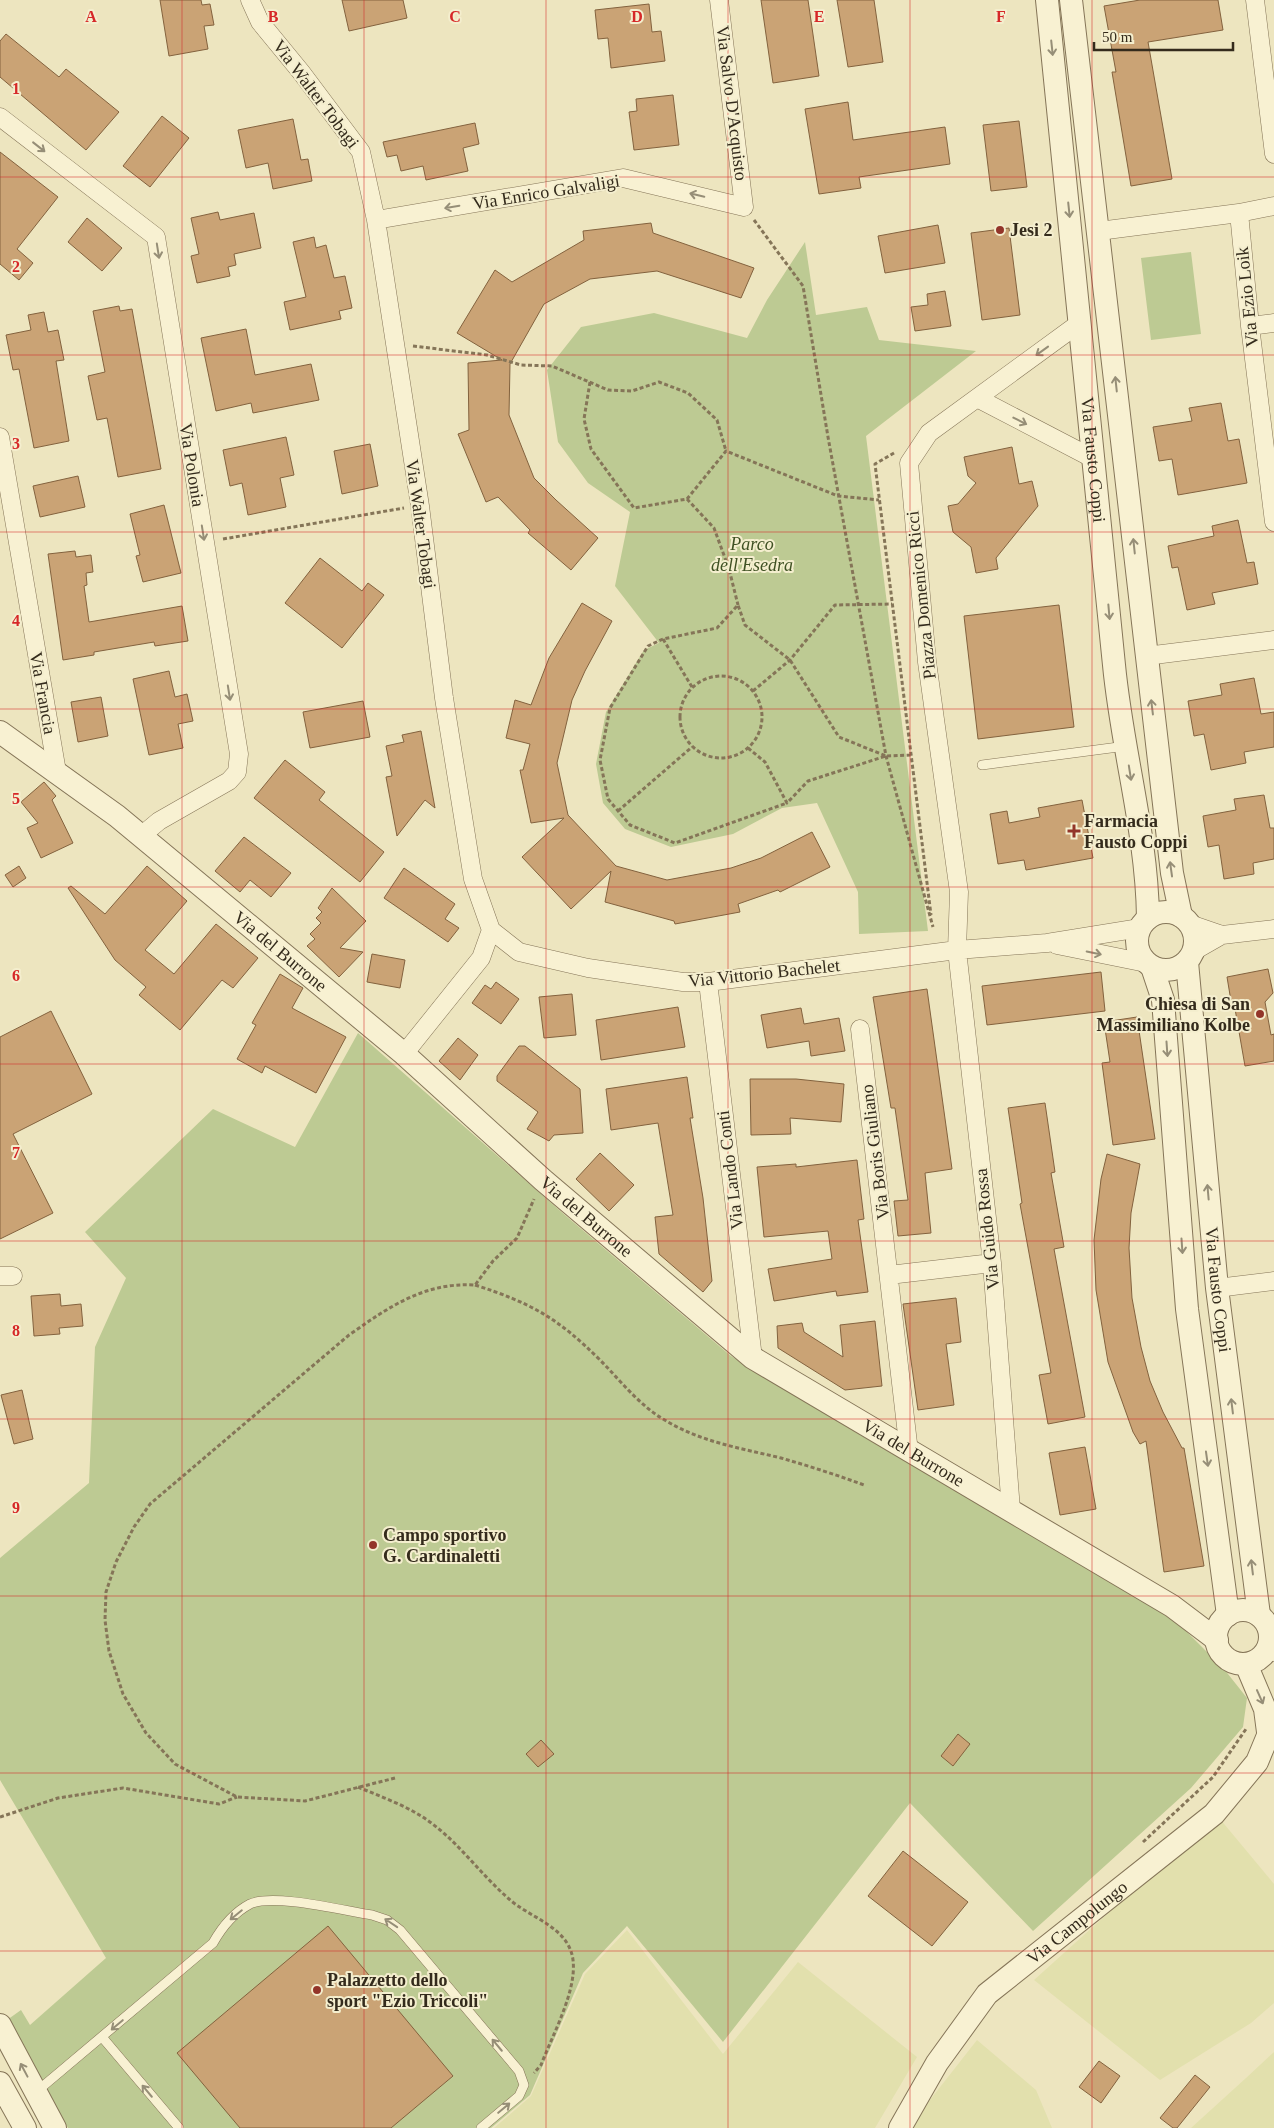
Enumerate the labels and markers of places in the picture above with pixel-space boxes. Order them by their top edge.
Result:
place label: Jesi 2 [1010,220,1053,240]
marker: Jesi 2 [994,224,1006,236]
place label: Farmacia Fausto Coppi [1084,811,1188,852]
marker: Farmacia Fausto Coppi [1068,825,1080,837]
place label: Chiesa di San Massimiliano Kolbe [1096,994,1250,1035]
marker: Chiesa di San Massimiliano Kolbe [1254,1008,1266,1020]
place label: Campo sportivo G. Cardinaletti [383,1525,507,1566]
marker: Campo sportivo G. Cardinaletti [367,1539,379,1551]
place label: Palazzetto dello sport "Ezio Triccoli" [327,1970,488,2011]
marker: Palazzetto dello sport "Ezio Triccoli" [311,1984,323,1996]

